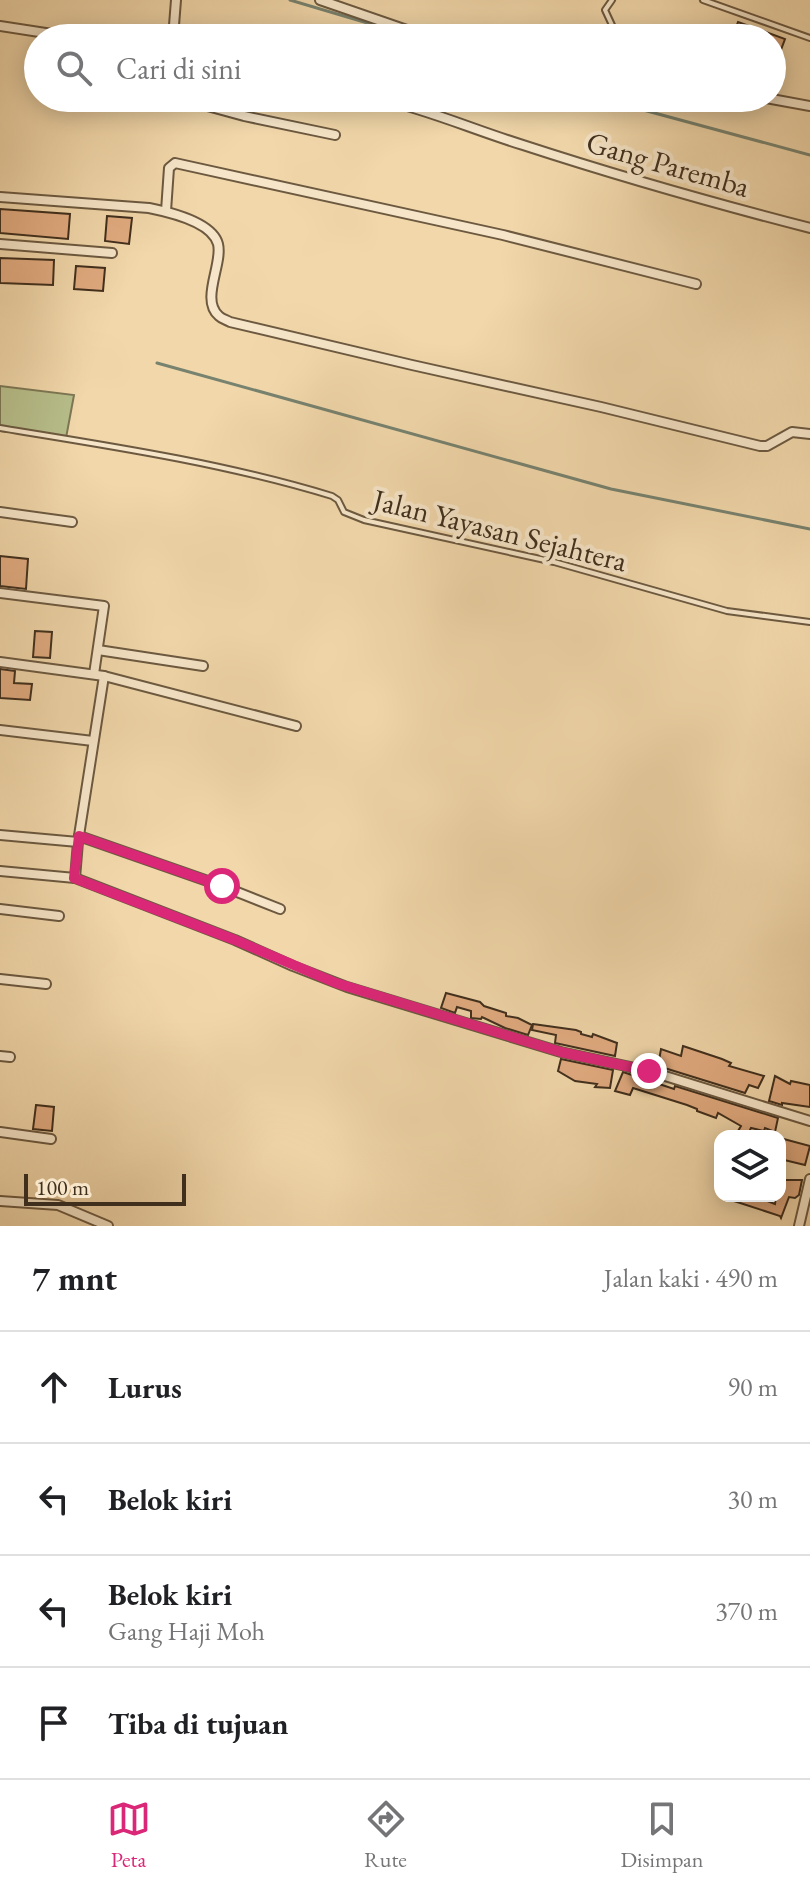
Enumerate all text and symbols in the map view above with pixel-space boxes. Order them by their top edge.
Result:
search box [24,24,786,112]
icon: search [52,46,96,90]
text: Cari di sini [116,49,241,88]
street label: Gang Paremba [582,122,754,206]
street label: Jalan Yayasan Sejahtera [366,479,631,580]
route start [204,868,240,904]
route end [631,1053,667,1089]
map controls [714,1130,786,1202]
button: layers [714,1130,786,1202]
scale bar [24,1170,186,1206]
text: 100 m [36,1173,89,1202]
text: 7 mnt [32,1256,117,1300]
text: Jalan kaki · 490 m [604,1261,778,1295]
icon: ahead [32,1365,76,1409]
text: Lurus [108,1368,182,1407]
text: 90 m [728,1370,778,1404]
icon: left [32,1477,76,1521]
text: Belok kiri [108,1480,232,1519]
text: 30 m [728,1482,778,1516]
text: Belok kiri [108,1575,232,1614]
icon: left [32,1589,76,1633]
text: 370 m [715,1594,778,1628]
text: Gang Haji Moh [108,1614,265,1648]
icon: arrive [32,1701,76,1745]
text: Tiba di tujuan [108,1704,288,1743]
tab: Peta [107,1797,151,1874]
tab: Rute [364,1797,408,1874]
tab: Disimpan [621,1797,703,1874]

